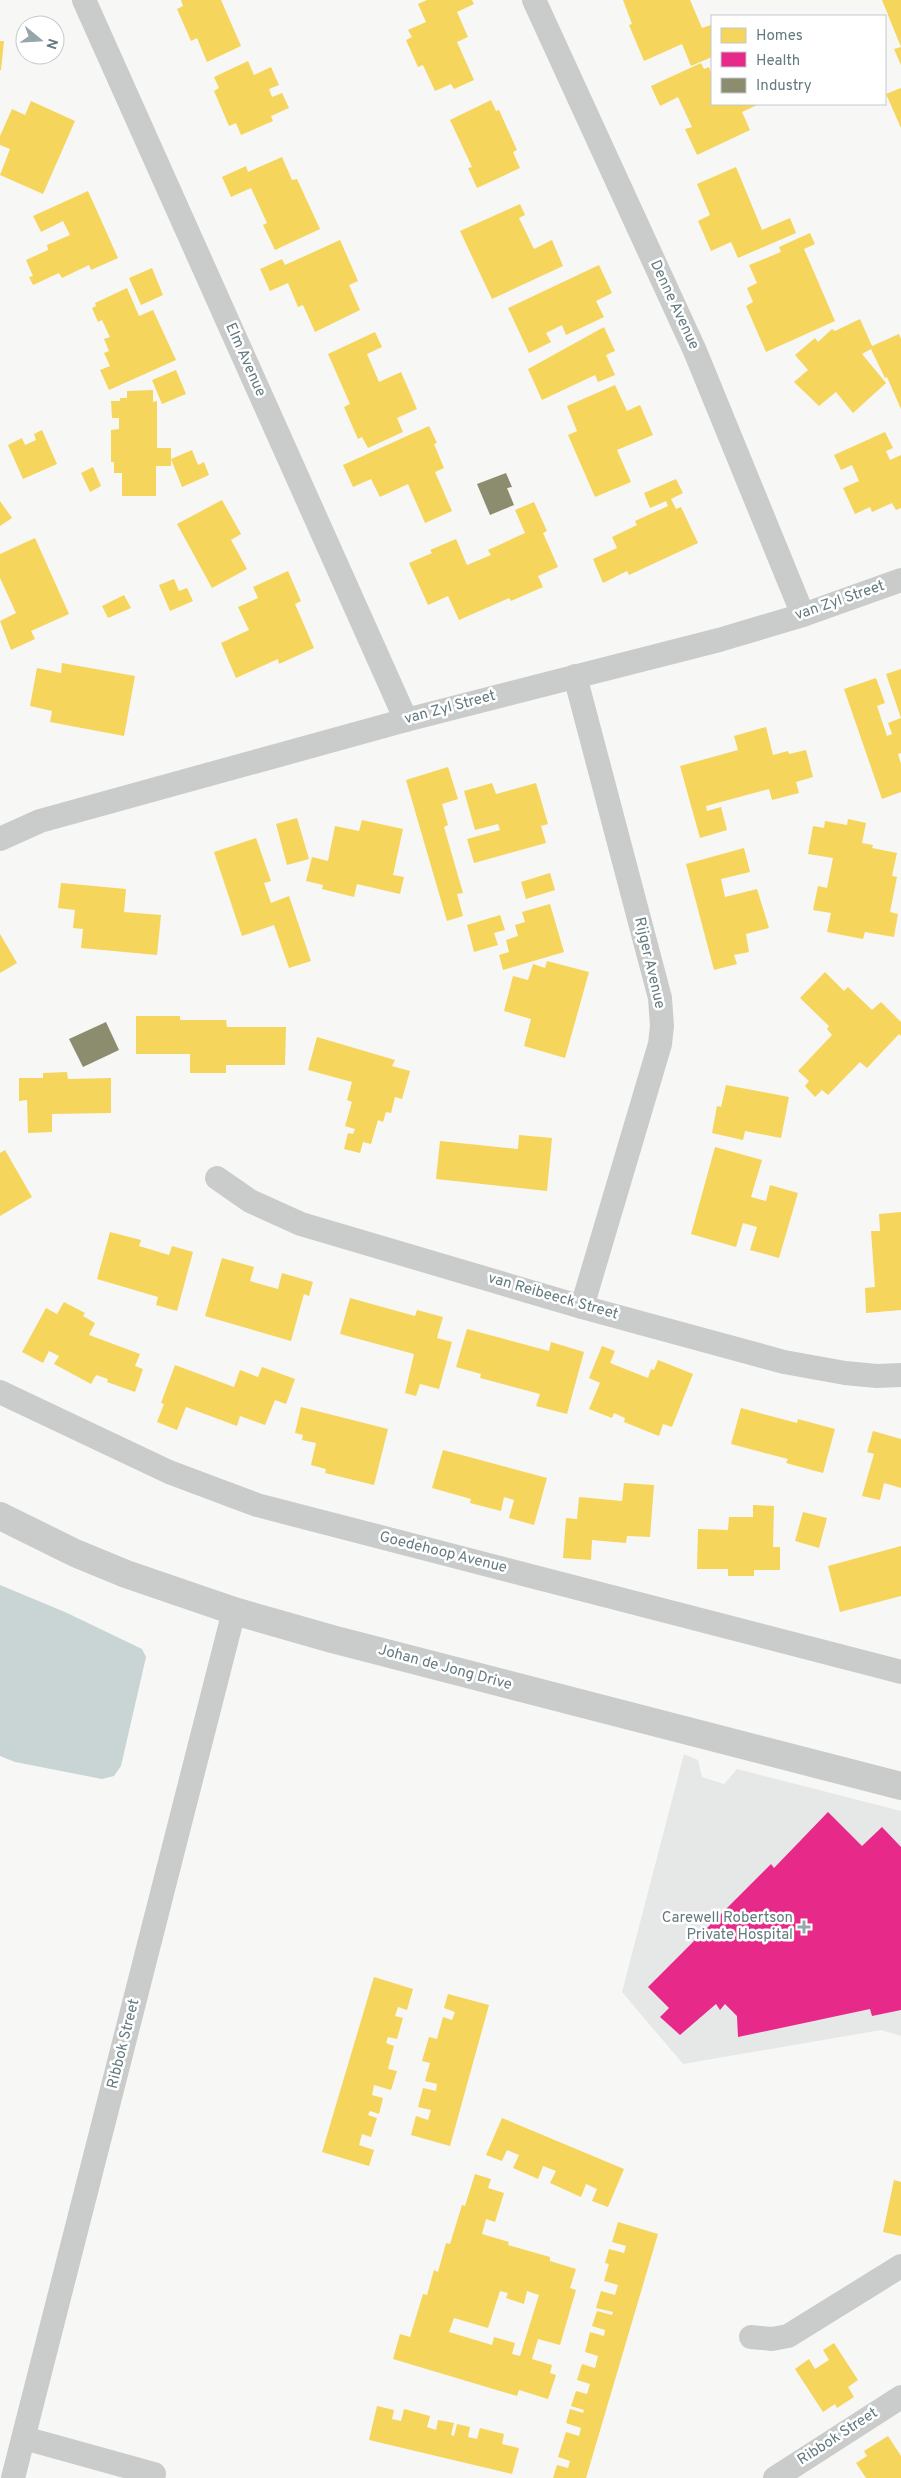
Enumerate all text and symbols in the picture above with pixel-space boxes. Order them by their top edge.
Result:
north arrow [15,15,65,65]
legend [711,15,886,105]
text: Homes [756,27,803,46]
text: N [41,36,61,51]
text: Health [756,52,800,71]
text: Industry [756,77,812,96]
street label: Denne Avenue [645,257,703,353]
street label: Elm Avenue [220,320,270,400]
street label: van Zyl Street [793,577,887,625]
street label: van Zyl Street [402,687,498,729]
street label: Rijger Avenue [629,915,669,1011]
street label: van Reibeeck Street [486,1269,620,1325]
street label: Goedehoop Avenue [377,1528,509,1578]
street label: Johan de Jong Drive [376,1641,514,1695]
place label: Carewell Robertson Private Hospital [662,1909,793,1945]
marker: Carewell Robertson Private Hospital [797,1920,811,1934]
street label: Ribbok Street [104,1997,144,2091]
street label: Ribbok Street [794,2404,882,2470]

